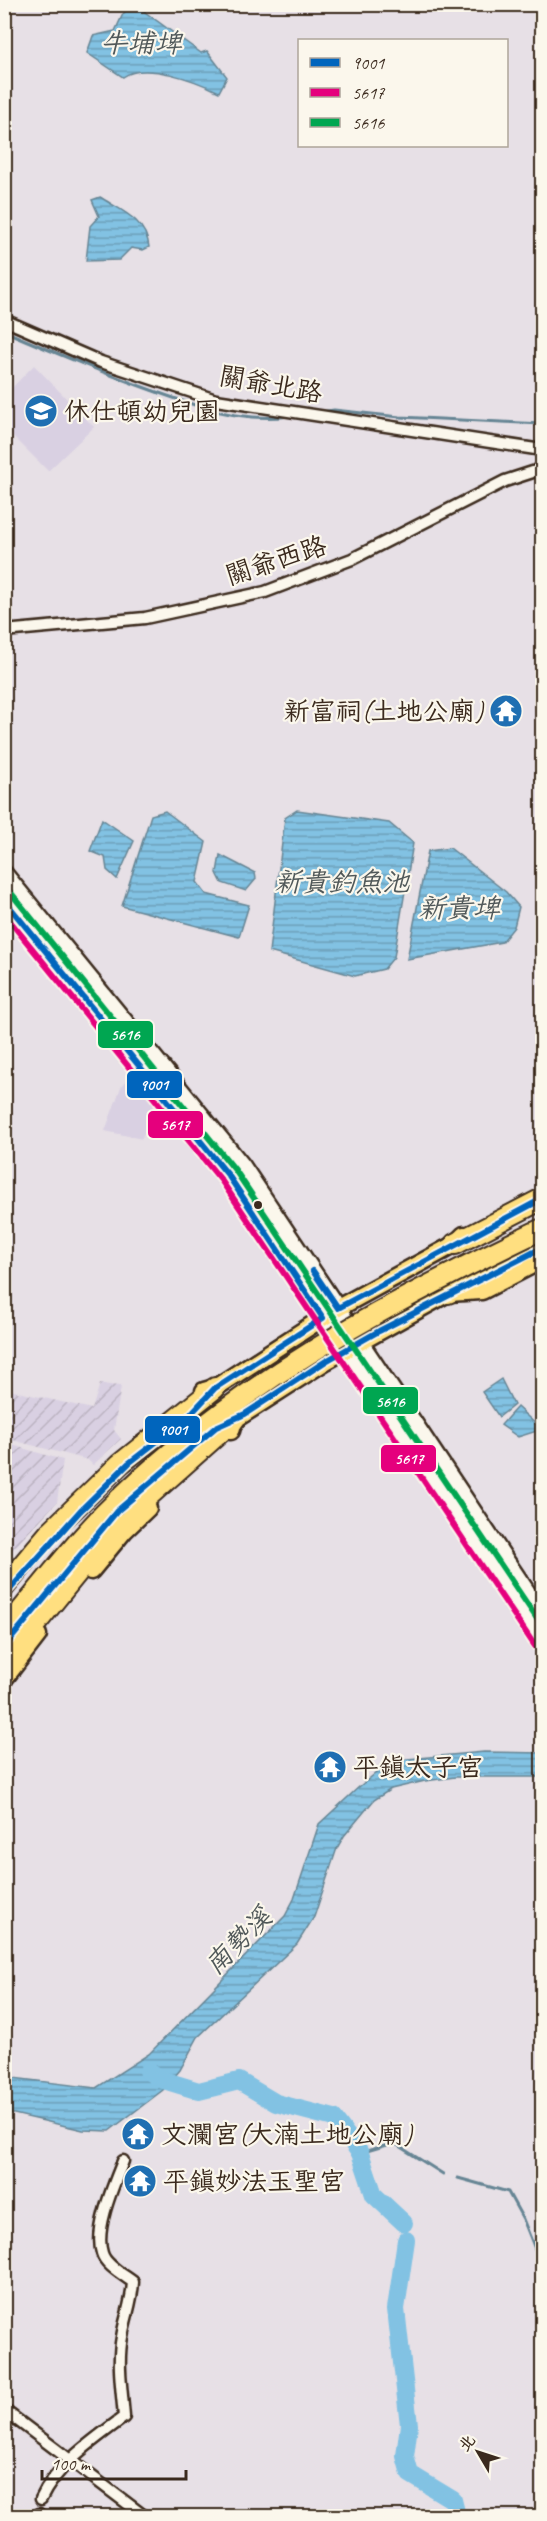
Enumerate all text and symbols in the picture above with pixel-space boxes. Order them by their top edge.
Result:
water label: 牛埔埤 [101,26,183,60]
legend [298,39,508,147]
text: 9001 [352,52,385,74]
text: 5617 [352,82,385,104]
text: 5616 [352,112,385,134]
street label: 關爺北路 [217,359,325,410]
school or university icon: 休仕頓幼兒園 [23,393,59,429]
place label: 休仕頓幼兒園 [64,395,220,428]
street label: 關爺西路 [222,529,331,592]
temple icon: 新富祠(土地公廟) [488,693,524,729]
place label: 新富祠(土地公廟) [284,695,484,728]
water label: 新貴釣魚池 [275,865,410,899]
water label: 新貴埤 [419,891,501,925]
line badge: 5616 [97,1020,154,1049]
text: 5616 [110,1025,141,1045]
line badge: 9001 [126,1070,183,1099]
text: 9001 [140,1075,170,1095]
line badge: 5617 [147,1110,204,1139]
text: 5617 [161,1115,191,1135]
unlabelled marker [252,1199,264,1211]
line badge: 5616 [362,1386,419,1415]
text: 5616 [375,1392,406,1412]
line badge: 9001 [144,1415,201,1444]
text: 9001 [159,1420,189,1440]
line badge: 5617 [380,1444,437,1473]
text: 5617 [395,1449,425,1469]
temple icon: 平鎮太子宮 [312,1749,348,1785]
place label: 平鎮太子宮 [353,1751,483,1784]
water label: 南勢溪 [197,1899,280,1982]
temple icon: 文瀾宮(大湳土地公廟) [120,2116,156,2152]
place label: 文瀾宮(大湳土地公廟) [161,2118,414,2151]
temple icon: 平鎮妙法玉聖宮 [122,2163,158,2199]
place label: 平鎮妙法玉聖宮 [163,2165,345,2198]
north arrow [448,2422,508,2482]
text: 北 [454,2431,480,2456]
scale bar [42,2443,186,2481]
text: 100 m [51,2453,92,2475]

